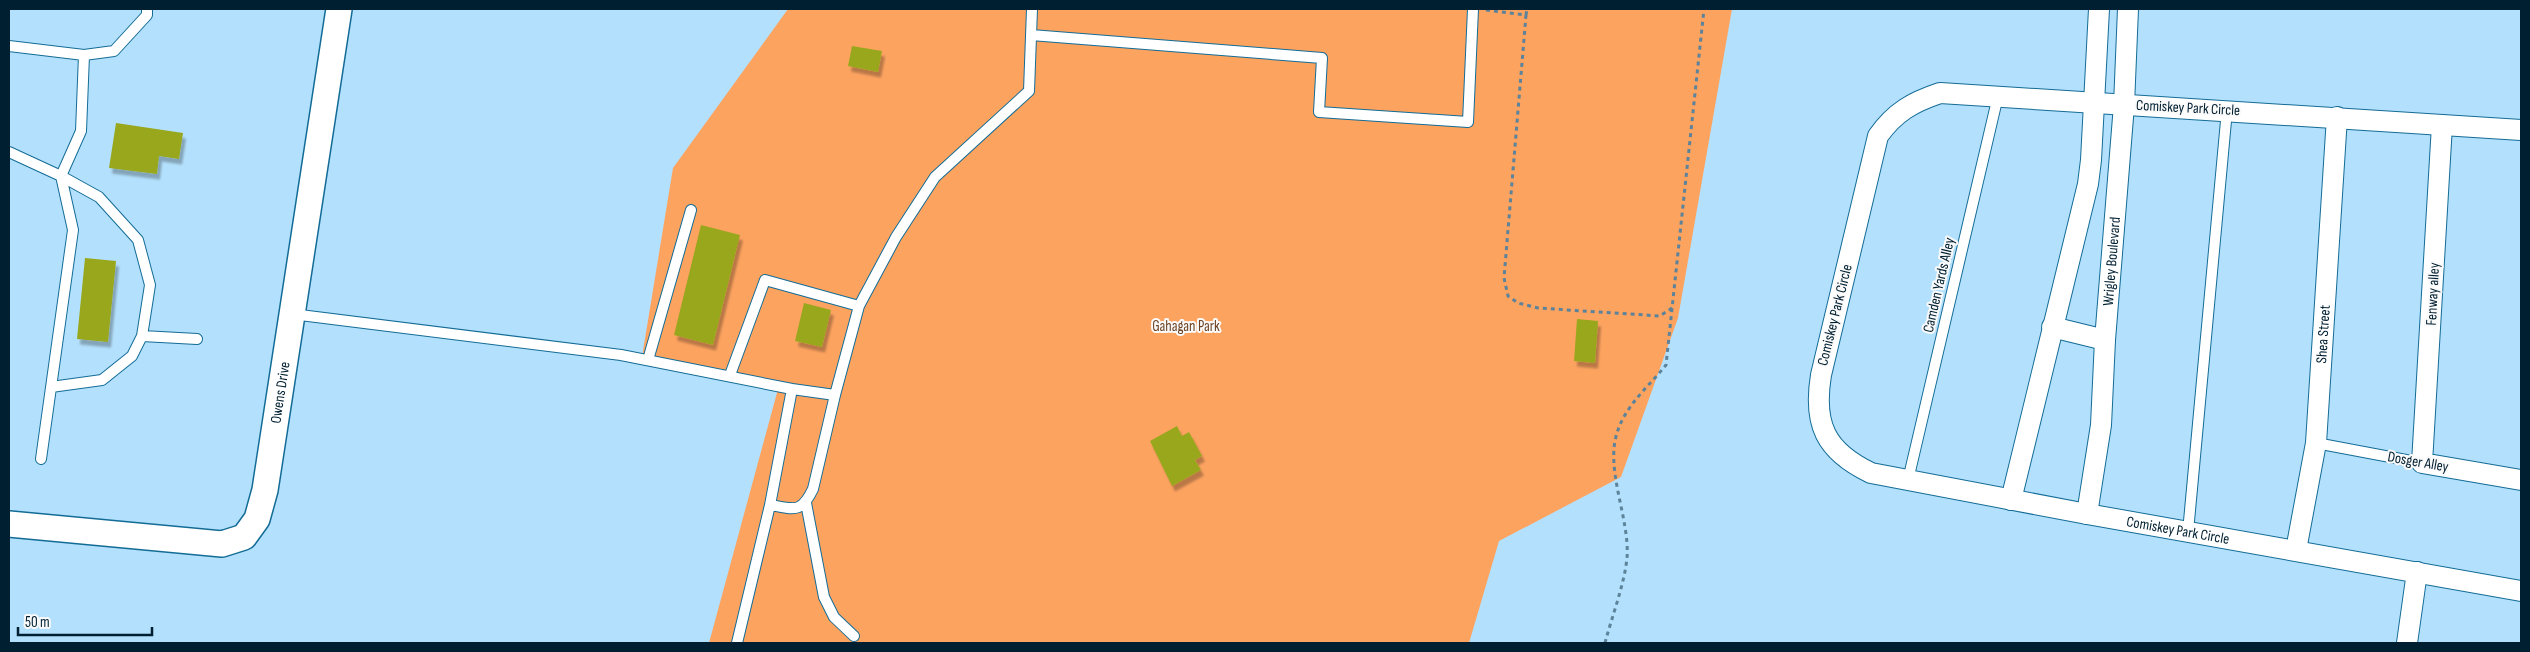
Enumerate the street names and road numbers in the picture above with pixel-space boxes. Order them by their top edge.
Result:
street label: Comiskey Park Circle [2136,96,2240,120]
street label: Wrigley Boulevard [2098,216,2124,307]
street label: Camden Yards Alley [1919,235,1959,334]
street label: Comiskey Park Circle [1813,262,1857,368]
street label: Fenway alley [2422,262,2444,326]
street label: Shea Street [2312,304,2334,364]
street label: Owens Drive [266,360,294,425]
street label: Dosger Alley [2386,447,2450,477]
street label: Comiskey Park Circle [2125,512,2231,549]

